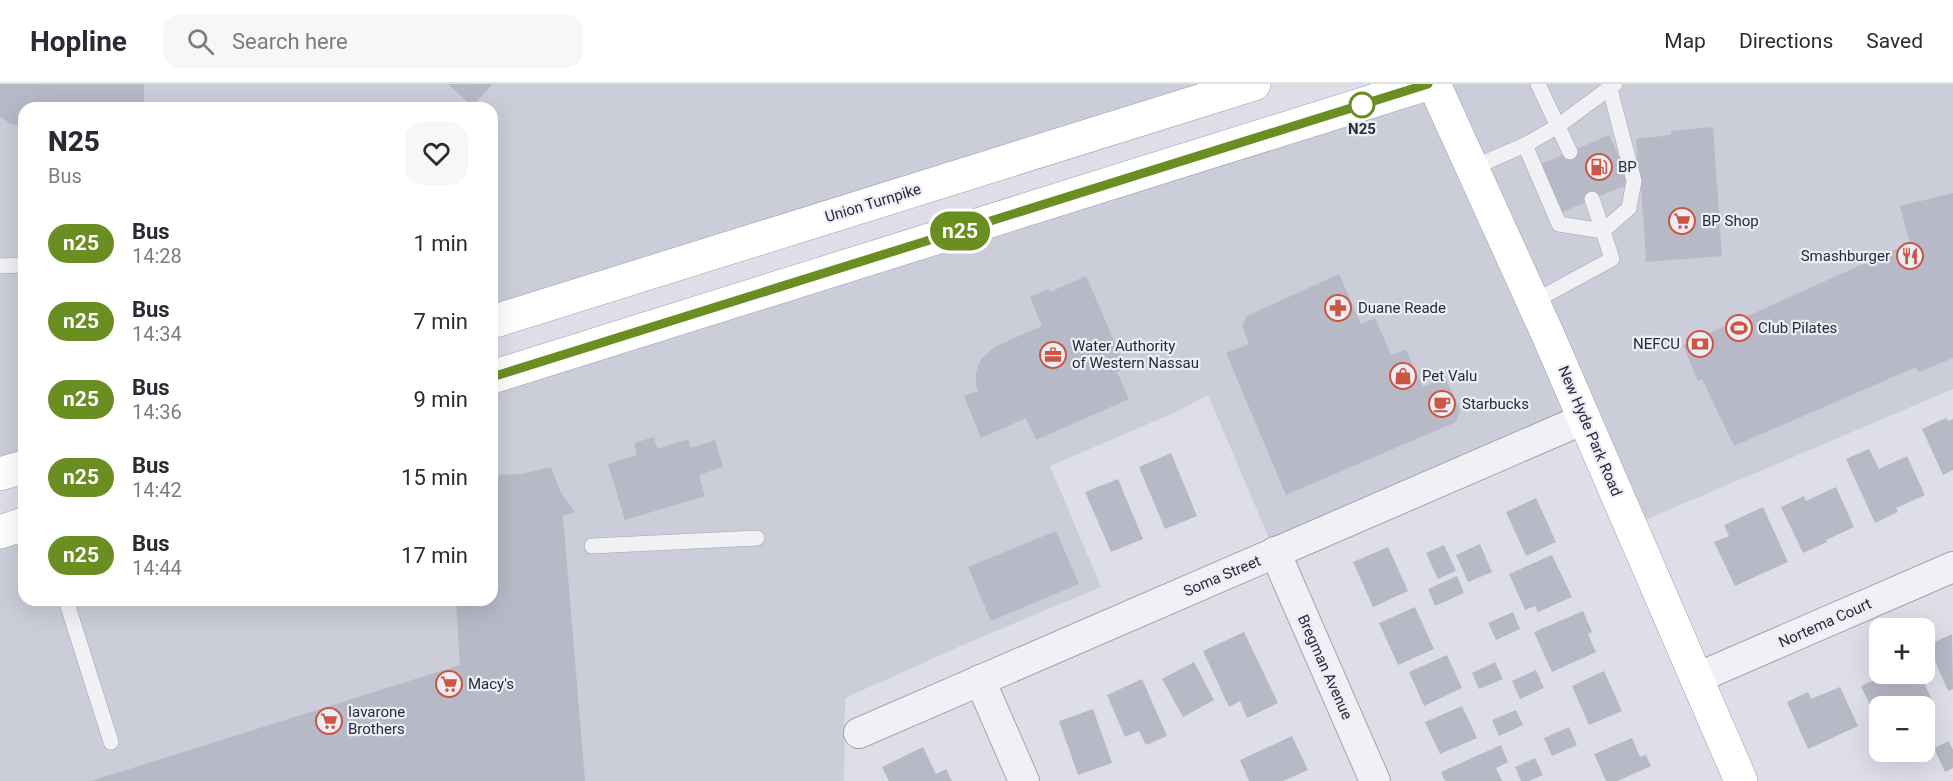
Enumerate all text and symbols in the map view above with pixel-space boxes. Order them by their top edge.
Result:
search box [163,14,583,68]
text: Hopline [30,25,127,58]
icon: search [184,25,217,58]
text: Search here [232,29,348,54]
text: Map [1664,29,1706,53]
text: Directions [1739,29,1833,53]
text: Saved [1866,29,1923,53]
marker: N25 [1349,92,1375,118]
place label: N25 [1348,120,1376,138]
button: heart [405,122,468,185]
text: N25 [48,125,100,158]
fuel station icon: BP [1584,152,1614,182]
place label: BP [1618,158,1637,176]
text: Bus [48,164,82,188]
street label: Union Turnpike [823,180,923,226]
supermarket icon: BP Shop [1667,206,1697,236]
line badge: n25 [926,212,994,250]
place label: BP Shop [1702,212,1759,230]
text: Bus [132,219,170,244]
text: n25 [942,219,978,243]
text: n25 [63,231,99,255]
text: 1 min [413,231,468,256]
restaurant icon: Smashburger [1895,241,1925,271]
text: 14:28 [132,244,182,268]
place label: Smashburger [1801,247,1890,265]
pharmacy icon: Duane Reade [1323,293,1353,323]
text: Bus [132,297,170,322]
place label: Duane Reade [1358,299,1446,317]
text: n25 [63,309,99,333]
text: 7 min [413,309,468,334]
sports icon: Club Pilates [1724,313,1754,343]
place label: Club Pilates [1758,319,1837,337]
text: 14:34 [132,322,182,346]
bank icon: NEFCU [1685,329,1715,359]
place label: NEFCU [1633,335,1680,353]
place label: Water Authority of Western Nassau [1072,337,1199,372]
office icon: Water Authority of Western Nassau [1038,340,1068,370]
shop icon: Pet Valu [1388,361,1418,391]
street label: New Hyde Park Road [1554,363,1626,499]
place label: Pet Valu [1422,367,1477,385]
text: Bus [132,375,170,400]
text: n25 [63,387,99,411]
text: 9 min [413,387,468,412]
cafe icon: Starbucks [1427,389,1457,419]
place label: Starbucks [1462,395,1529,413]
text: 14:36 [132,400,182,424]
text: Bus [132,453,170,478]
text: n25 [63,465,99,489]
text: 15 min [401,465,468,490]
text: 14:42 [132,478,182,502]
text: Bus [132,531,170,556]
text: n25 [63,543,99,567]
text: 17 min [401,543,468,568]
street label: Soma Street [1181,552,1263,600]
text: 14:44 [132,556,182,580]
street label: Nortema Court [1776,594,1874,651]
street label: Bregman Avenue [1294,612,1356,722]
map controls [1869,618,1935,762]
button: + [1869,618,1935,684]
supermarket icon: Macy's [434,669,464,699]
place label: Macy's [468,675,514,693]
button: − [1869,696,1935,762]
place label: Iavarone Brothers [348,703,405,738]
supermarket icon: Iavarone Brothers [314,706,344,736]

